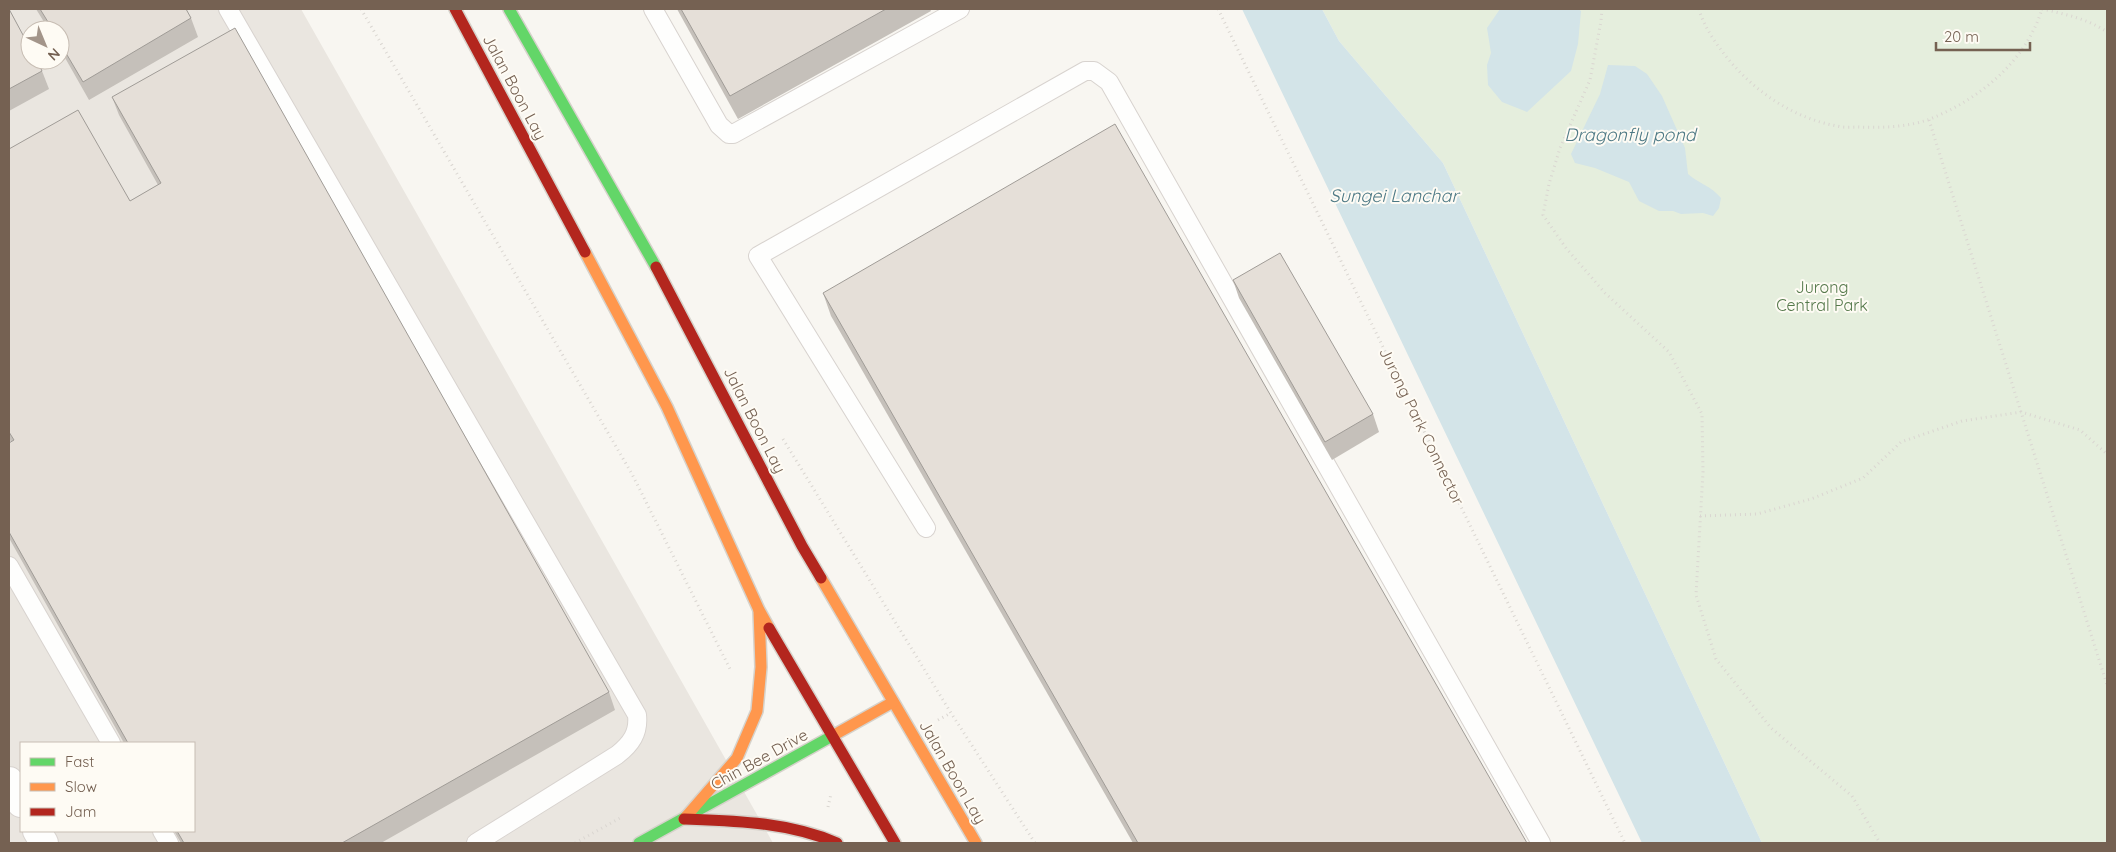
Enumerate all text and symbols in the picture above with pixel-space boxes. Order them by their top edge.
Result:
north arrow [20,20,70,70]
scale bar [1936,20,2030,52]
text: 20 m [1944,27,1979,46]
street label: Jalan Boon Lay [479,31,551,143]
text: N [44,44,64,64]
water label: Dragonfly pond [1564,123,1698,146]
water label: Sungei Lanchar [1330,184,1460,207]
park label: Jurong Central Park [1776,277,1868,315]
street label: Jurong Park Connector [1375,344,1469,508]
street label: Jalan Boon Lay [720,364,790,476]
street label: Jalan Boon Lay [915,717,991,827]
street label: Chin Bee Drive [707,724,811,794]
legend [20,742,195,832]
text: Fast [65,752,94,771]
text: Slow [65,777,97,796]
text: Jam [65,802,96,821]

